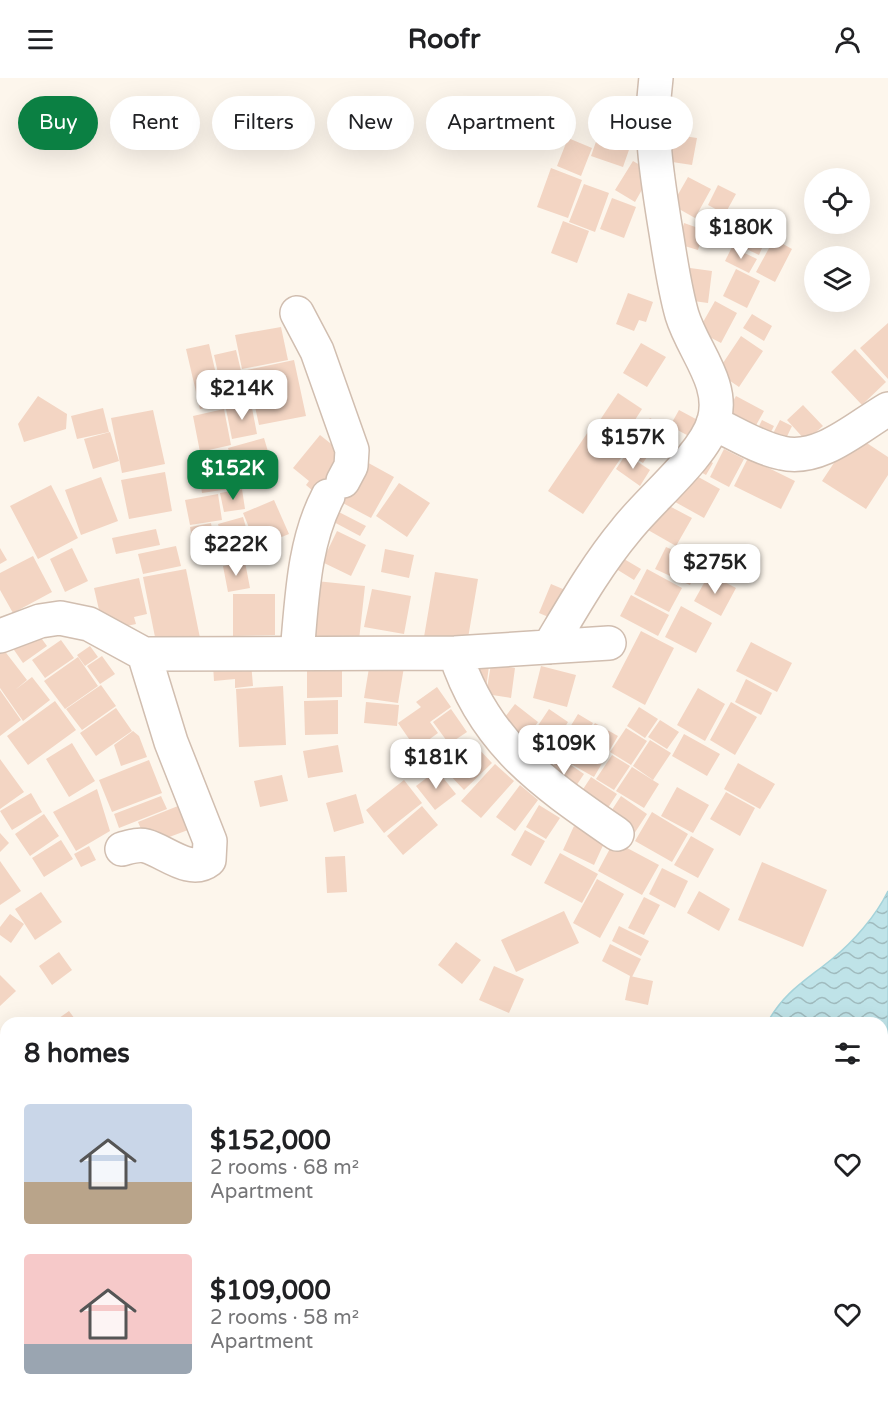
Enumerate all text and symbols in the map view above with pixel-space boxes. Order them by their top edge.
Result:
icon: menu [24,23,57,56]
text: Roofr [408,23,480,56]
icon: person [831,23,864,56]
chip: Buy [18,96,98,150]
chip: Rent [110,96,200,150]
chip: Filters [212,96,315,150]
chip: New [327,96,414,150]
chip: Apartment [426,96,576,150]
chip: House [588,96,693,150]
map controls [804,168,870,312]
button: locate [804,168,870,234]
pin: $180K [699,209,783,260]
text: $180K [709,216,773,240]
button: layers [804,246,870,312]
pin: $214K [200,370,284,421]
text: $214K [210,377,274,401]
pin: $157K [591,419,675,470]
text: $157K [601,426,665,450]
pin: $152K [191,450,275,501]
text: $152K [201,457,265,481]
pin: $222K [194,526,278,577]
text: $222K [204,533,268,557]
pin: $275K [673,544,757,595]
text: $275K [683,551,747,575]
pin: $109K [522,725,606,776]
text: $109K [532,732,596,756]
pin: $181K [394,739,478,790]
text: $181K [404,746,468,770]
icon: filters [831,1037,864,1070]
text: 8 homes [24,1038,130,1069]
text: $152,000 [210,1125,331,1156]
icon: home [72,1128,144,1200]
icon: heart [831,1148,864,1181]
text: 2 rooms · 68 m² [210,1156,359,1180]
text: Apartment [210,1180,313,1204]
text: $109,000 [210,1275,331,1306]
icon: home [72,1278,144,1350]
icon: heart [831,1298,864,1331]
text: 2 rooms · 58 m² [210,1306,359,1330]
text: Apartment [210,1330,313,1354]

